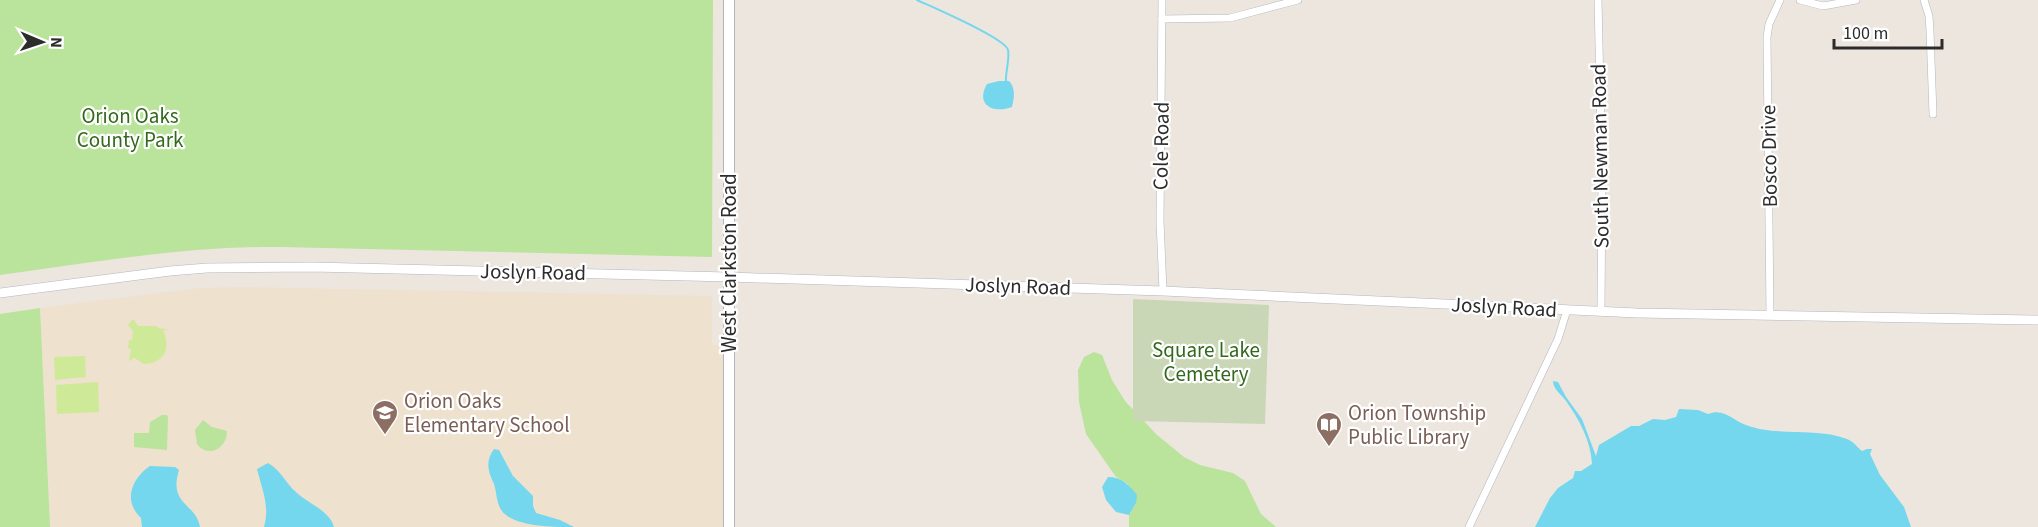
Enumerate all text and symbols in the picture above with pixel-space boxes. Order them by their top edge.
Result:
north arrow [12,12,72,72]
scale bar [1834,12,1942,50]
text: 100 m [1843,21,1888,46]
text: N [45,37,67,48]
street label: South Newman Road [1583,63,1617,249]
park label: Orion Oaks County Park [77,101,184,155]
street label: Cole Road [1145,102,1177,190]
street label: Bosco Drive [1753,104,1785,208]
street label: West Clarkston Road [714,173,744,353]
street label: Joslyn Road [480,256,586,288]
street label: Joslyn Road [964,269,1072,303]
street label: Joslyn Road [1450,289,1558,325]
park label: Square Lake Cemetery [1152,335,1260,389]
place label: Orion Oaks Elementary School [404,386,570,440]
school or university icon: Orion Oaks Elementary School [370,398,400,436]
place label: Orion Township Public Library [1348,398,1486,452]
library icon: Orion Township Public Library [1314,410,1344,448]

